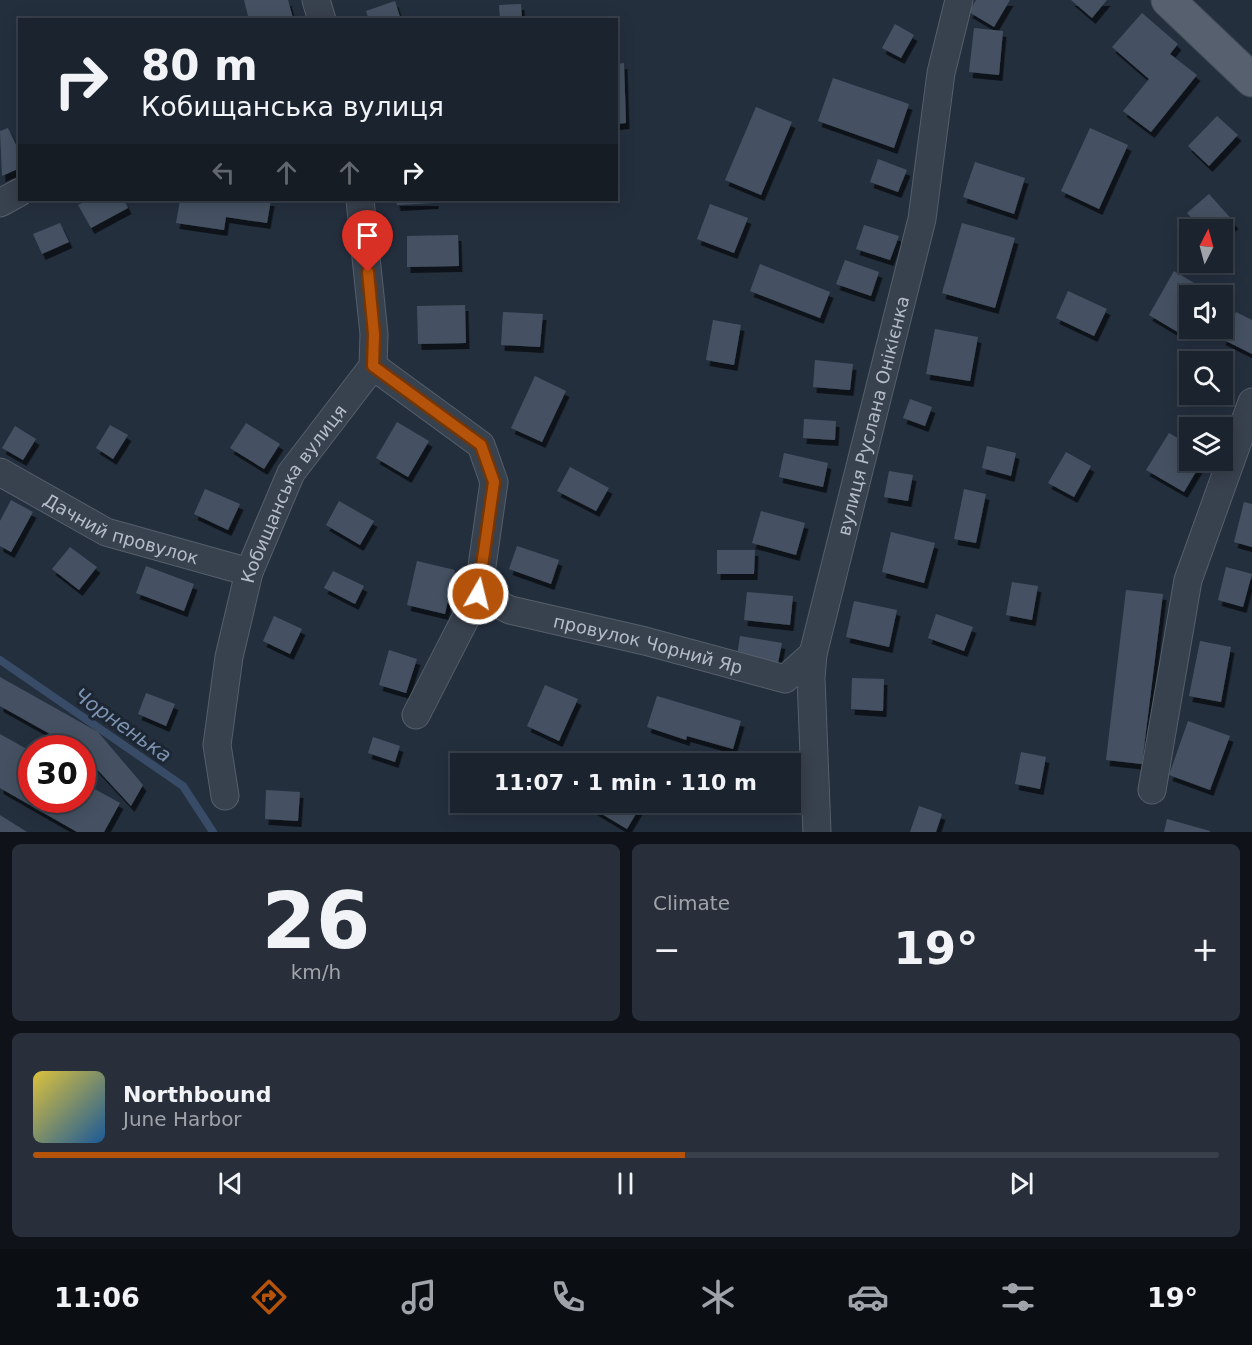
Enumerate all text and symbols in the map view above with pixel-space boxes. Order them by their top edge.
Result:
text: 80 m [141,41,258,90]
icon: right [42,42,120,120]
text: Кобищанська вулиця [141,91,444,122]
icon: left [207,156,240,189]
icon: ahead [270,156,303,189]
icon: ahead [333,156,366,189]
icon: right [396,156,429,189]
pin [342,210,393,272]
icon: arrive [351,219,384,252]
north arrow [1179,219,1233,273]
map controls [1179,219,1233,471]
button: sound [1179,285,1233,339]
street label: вулиця Руслана Онікієнка [833,294,913,538]
button: search [1179,351,1233,405]
street label: Кобищанська вулиця [236,400,350,585]
button: layers [1179,417,1233,471]
street label: Дачний провулок [40,489,201,568]
position arrow [446,562,510,626]
street label: провулок Чорний Яр [552,610,745,678]
water label: Чорненька [70,683,176,767]
speed limit sign: 30 [18,735,96,813]
text: 11:07 · 1 min · 110 m [494,770,757,795]
text: 26 [262,876,370,966]
text: Climate [653,891,730,915]
text: 19° [893,922,979,975]
text: − [653,930,681,969]
text: + [1191,930,1219,969]
text: km/h [291,960,341,984]
text: Northbound [123,1082,272,1107]
text: June Harbor [123,1107,242,1131]
icon: previous [214,1167,247,1200]
icon: pause [609,1167,642,1200]
icon: next [1005,1167,1038,1200]
icon: directions [248,1276,290,1318]
icon: music [398,1276,440,1318]
icon: phone [547,1276,589,1318]
icon: climate [697,1276,739,1318]
icon: car [847,1276,889,1318]
icon: filters [997,1276,1039,1318]
text: 11:06 [54,1282,140,1313]
text: 19° [1147,1282,1198,1313]

